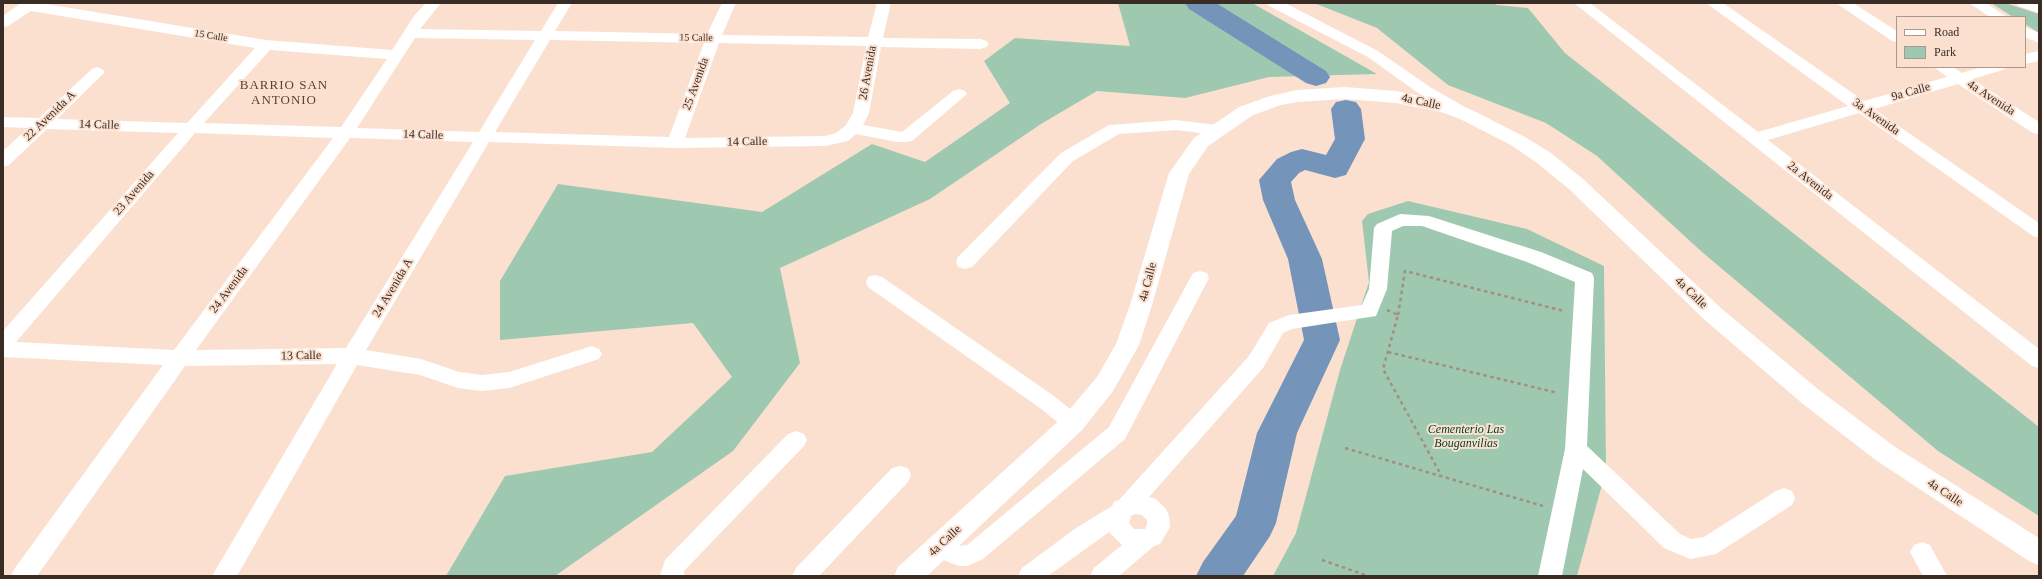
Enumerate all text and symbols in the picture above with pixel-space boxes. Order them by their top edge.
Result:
legend [1896,16,2026,68]
text: Road [1934,25,1959,39]
street label: 15 Calle [193,27,229,45]
street label: 15 Calle [679,32,713,44]
street label: 26 Avenida [856,45,880,101]
text: Park [1934,45,1956,59]
street label: 25 Avenida [680,56,712,112]
street label: 4a Avenida [1964,77,2018,119]
district label: BARRIO SAN ANTONIO [240,78,328,109]
street label: 9a Calle [1890,80,1932,104]
street label: 22 Avenida A [21,88,79,144]
street label: 4a Calle [1400,91,1442,113]
street label: 3a Avenida [1850,96,1902,138]
street label: 14 Calle [79,117,119,133]
street label: 14 Calle [403,127,443,143]
street label: 14 Calle [727,134,767,150]
street label: 2a Avenida [1784,159,1836,203]
street label: 23 Avenida [111,168,157,218]
street label: 24 Avenida A [370,256,416,320]
street label: 4a Calle [1136,261,1160,303]
street label: 24 Avenida [207,264,251,316]
street label: 4a Calle [1672,274,1710,312]
street label: 13 Calle [281,348,321,364]
park label: Cementerio Las Bouganvilias [1428,423,1504,451]
street label: 4a Calle [1924,476,1966,510]
street label: 4a Calle [926,522,964,560]

